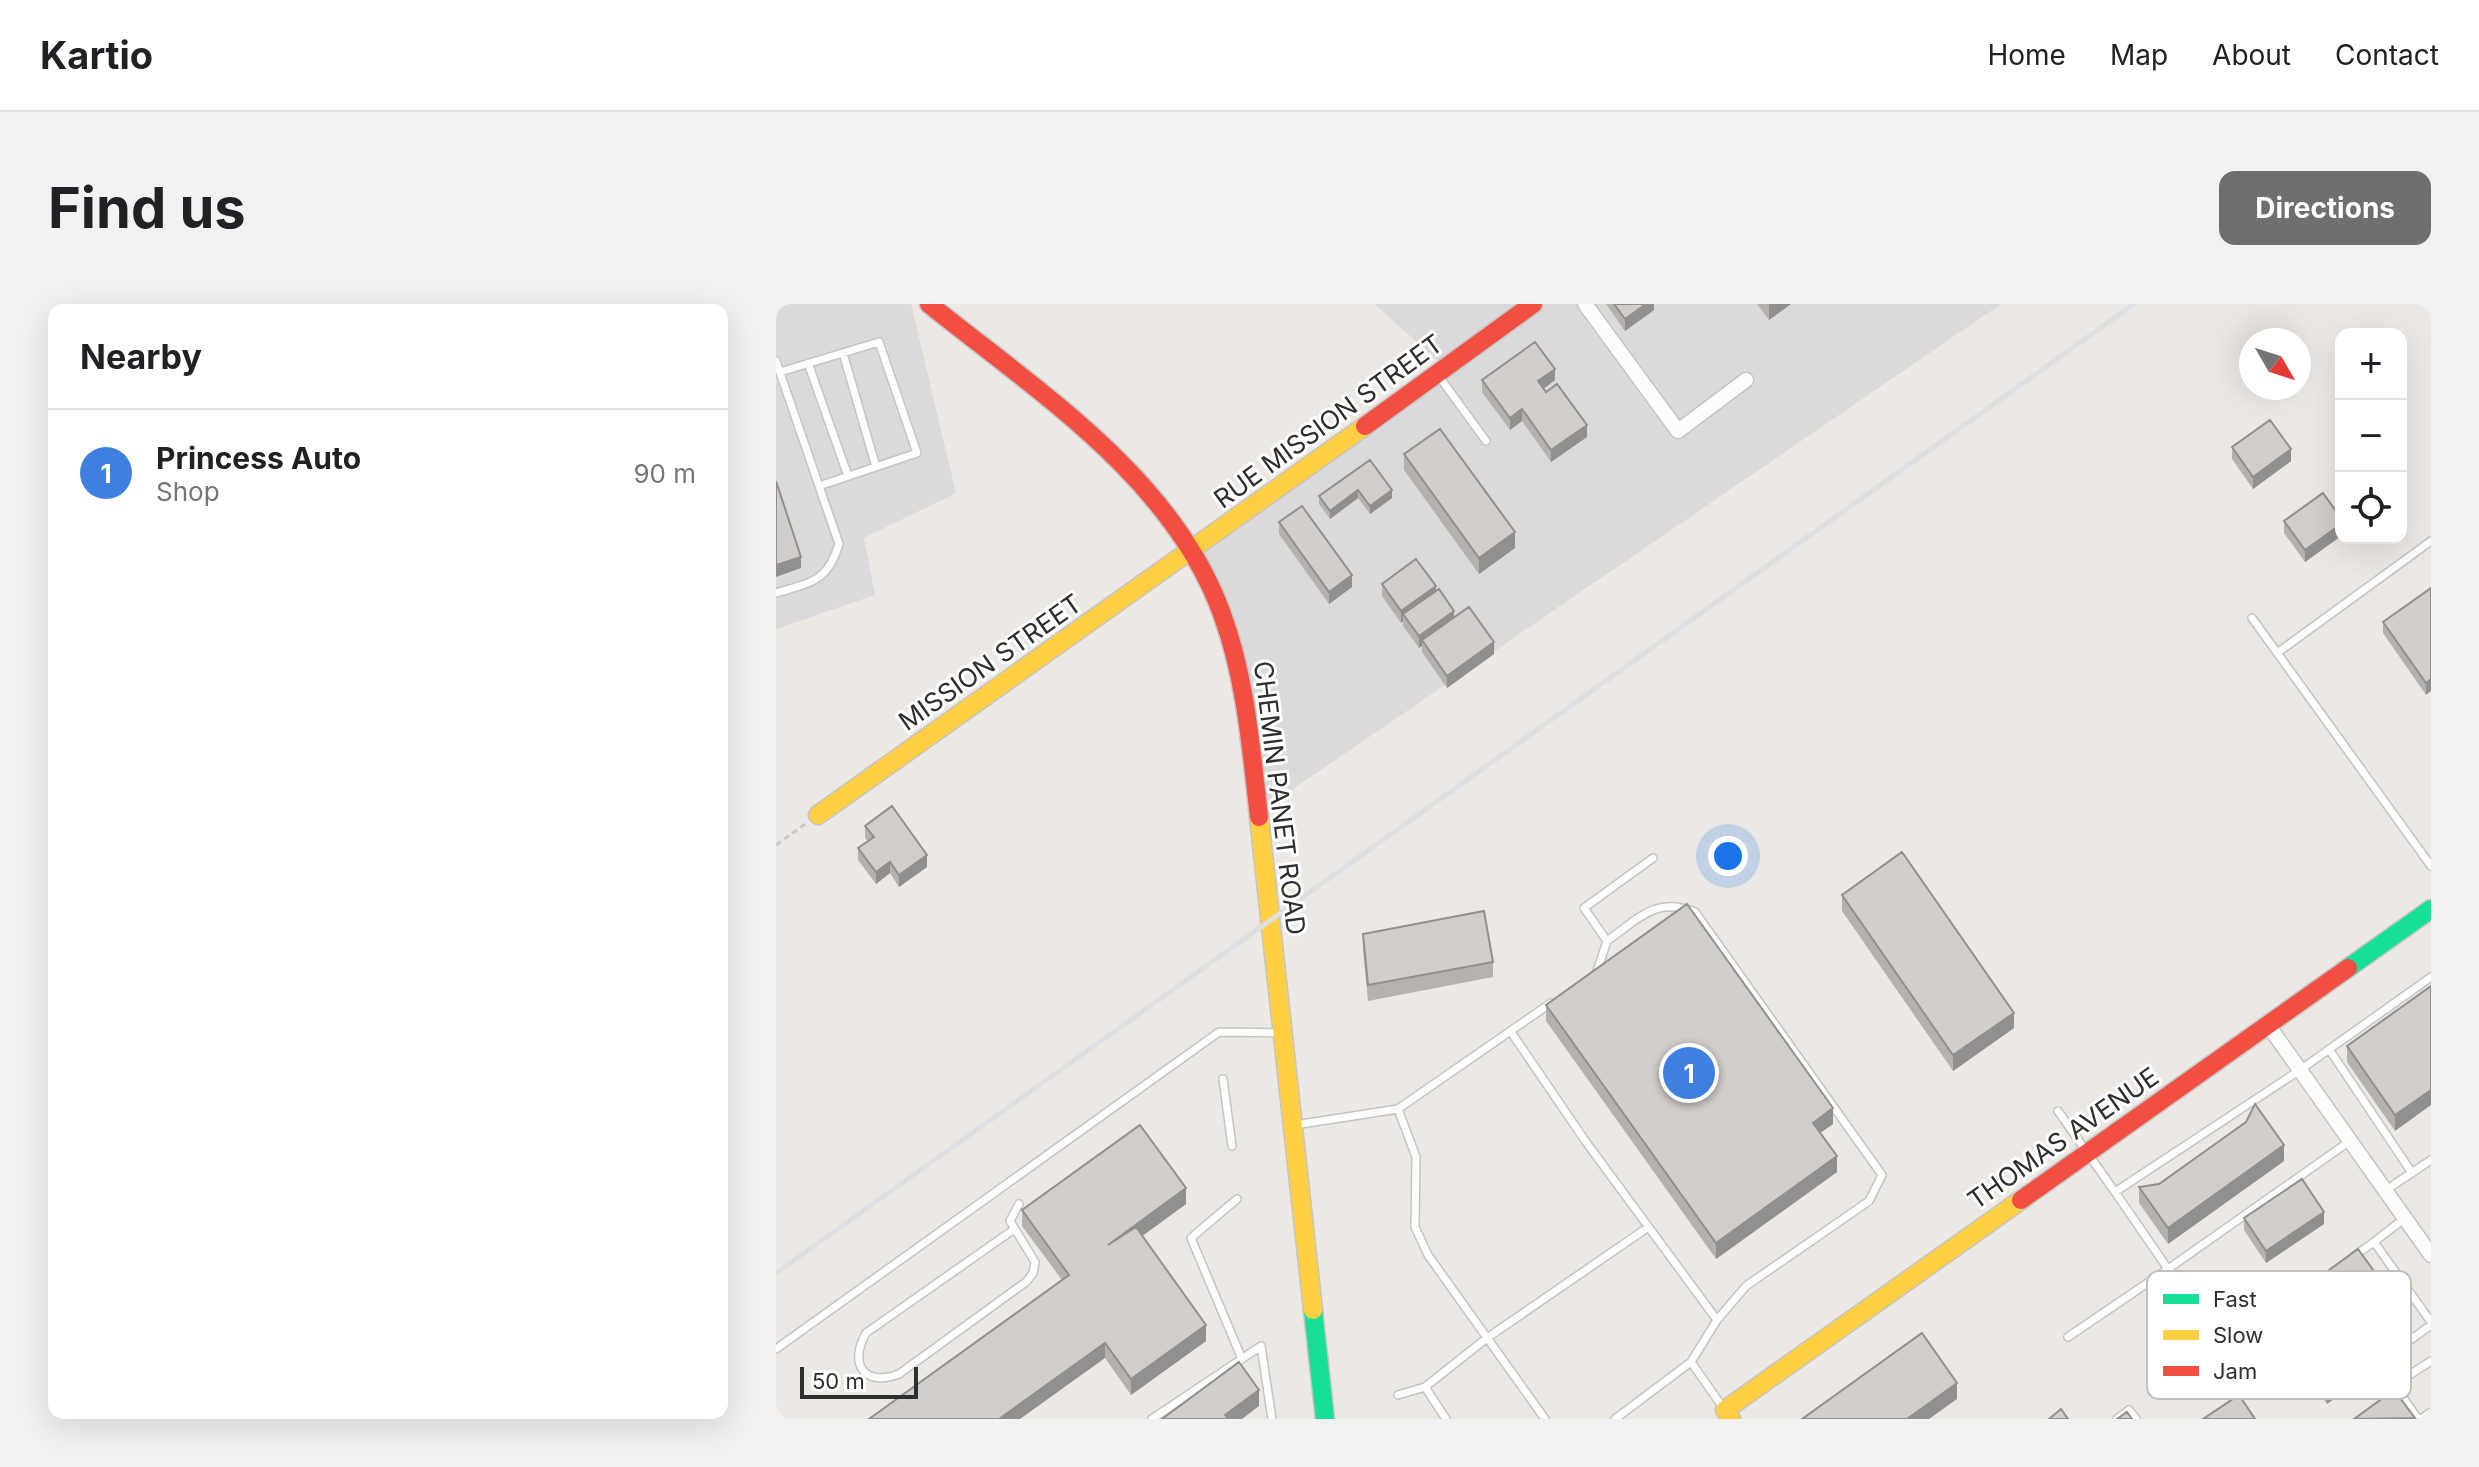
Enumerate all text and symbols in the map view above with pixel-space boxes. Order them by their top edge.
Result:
text: Kartio [40,32,153,78]
text: Home [1987,38,2066,72]
text: Map [2110,38,2168,72]
text: About [2212,38,2291,72]
text: Contact [2335,38,2439,72]
button: Directions [2219,171,2431,245]
text: Find us [48,174,246,242]
street label: RUE MISSION STREET [1208,328,1448,514]
north arrow [2239,328,2311,400]
map controls [2335,328,2407,544]
button: + [2335,328,2407,400]
text: Nearby [80,336,202,377]
button: − [2335,400,2407,472]
text: Princess Auto [156,440,361,476]
text: 1 [100,458,112,489]
text: 90 m [633,458,696,489]
button: locate [2335,472,2407,544]
text: Shop [156,476,220,507]
street label: MISSION STREET [893,587,1087,737]
street label: CHEMIN PANET ROAD [1248,659,1312,937]
your location [1708,836,1748,876]
pin: 1 [1663,1043,1715,1103]
street label: THOMAS AVENUE [1962,1061,2164,1215]
legend [2147,1271,2411,1399]
text: Fast [2213,1286,2257,1312]
text: Slow [2213,1322,2263,1348]
text: Jam [2213,1358,2257,1384]
scale bar [800,1363,918,1399]
text: 50 m [812,1368,865,1394]

